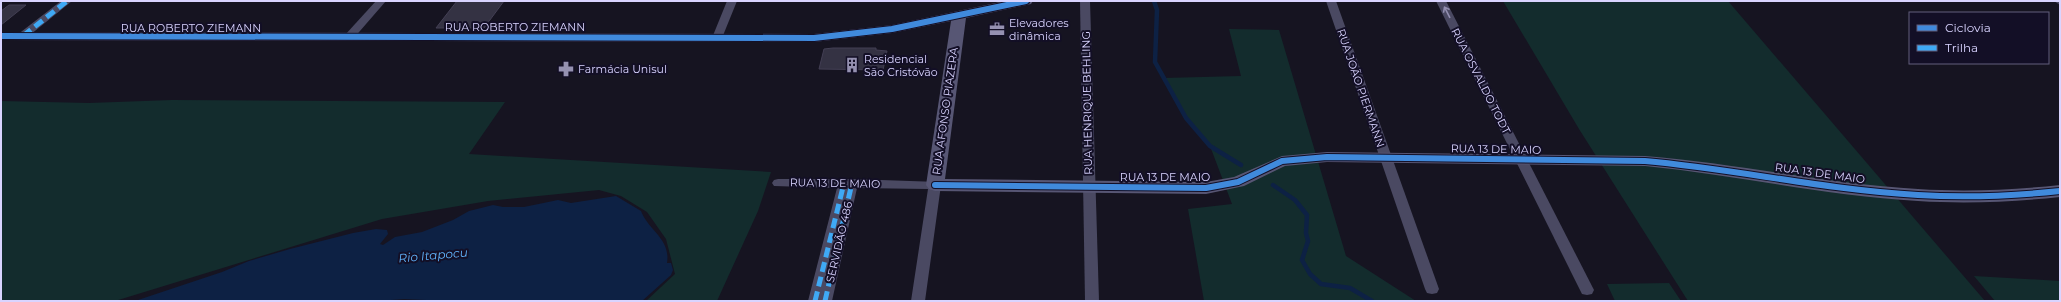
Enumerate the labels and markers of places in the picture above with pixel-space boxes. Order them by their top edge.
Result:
place label: Elevadores dinâmica [1009,16,1069,43]
office icon: Elevadores dinâmica [988,20,1006,38]
place label: Residencial São Cristóvão [864,52,938,79]
building icon: Residencial São Cristóvão [843,56,861,74]
pharmacy icon: Farmácia Unisul [557,60,575,78]
place label: Farmácia Unisul [578,62,667,76]

